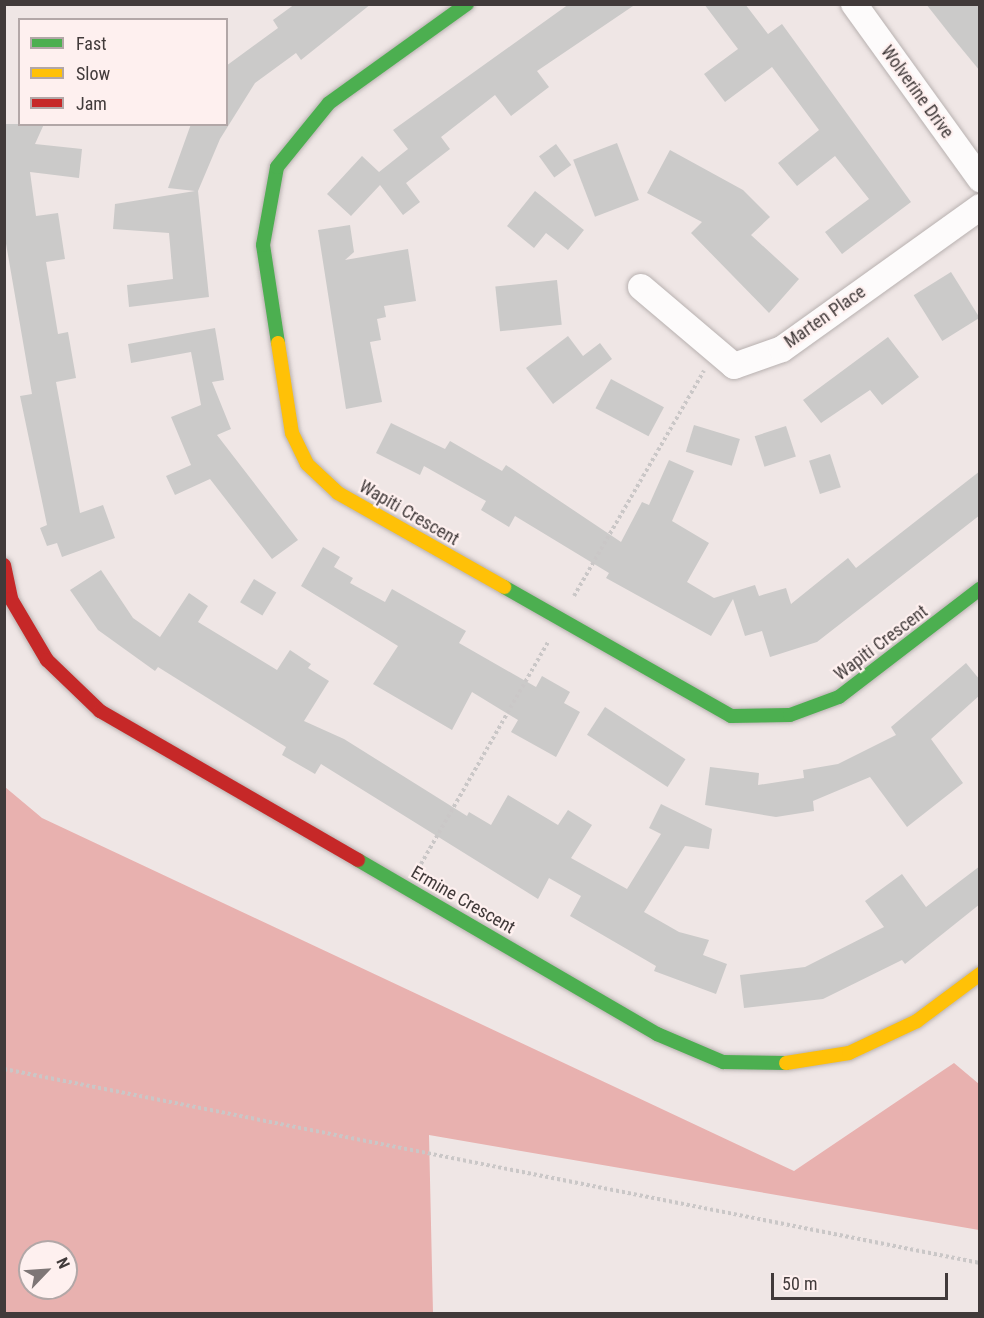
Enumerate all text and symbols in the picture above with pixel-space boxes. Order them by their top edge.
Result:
legend [18,18,228,126]
text: Fast [76,33,107,54]
street label: Wolverine Drive [876,41,958,143]
text: Slow [76,63,110,84]
text: Jam [76,93,107,114]
street label: Marten Place [780,281,870,353]
street label: Wapiti Crescent [355,476,463,550]
street label: Wapiti Crescent [830,601,932,685]
street label: Ermine Crescent [407,862,519,938]
north arrow [18,1240,78,1300]
text: N [52,1255,74,1271]
scale bar [774,1261,951,1299]
text: 50 m [782,1273,817,1294]

